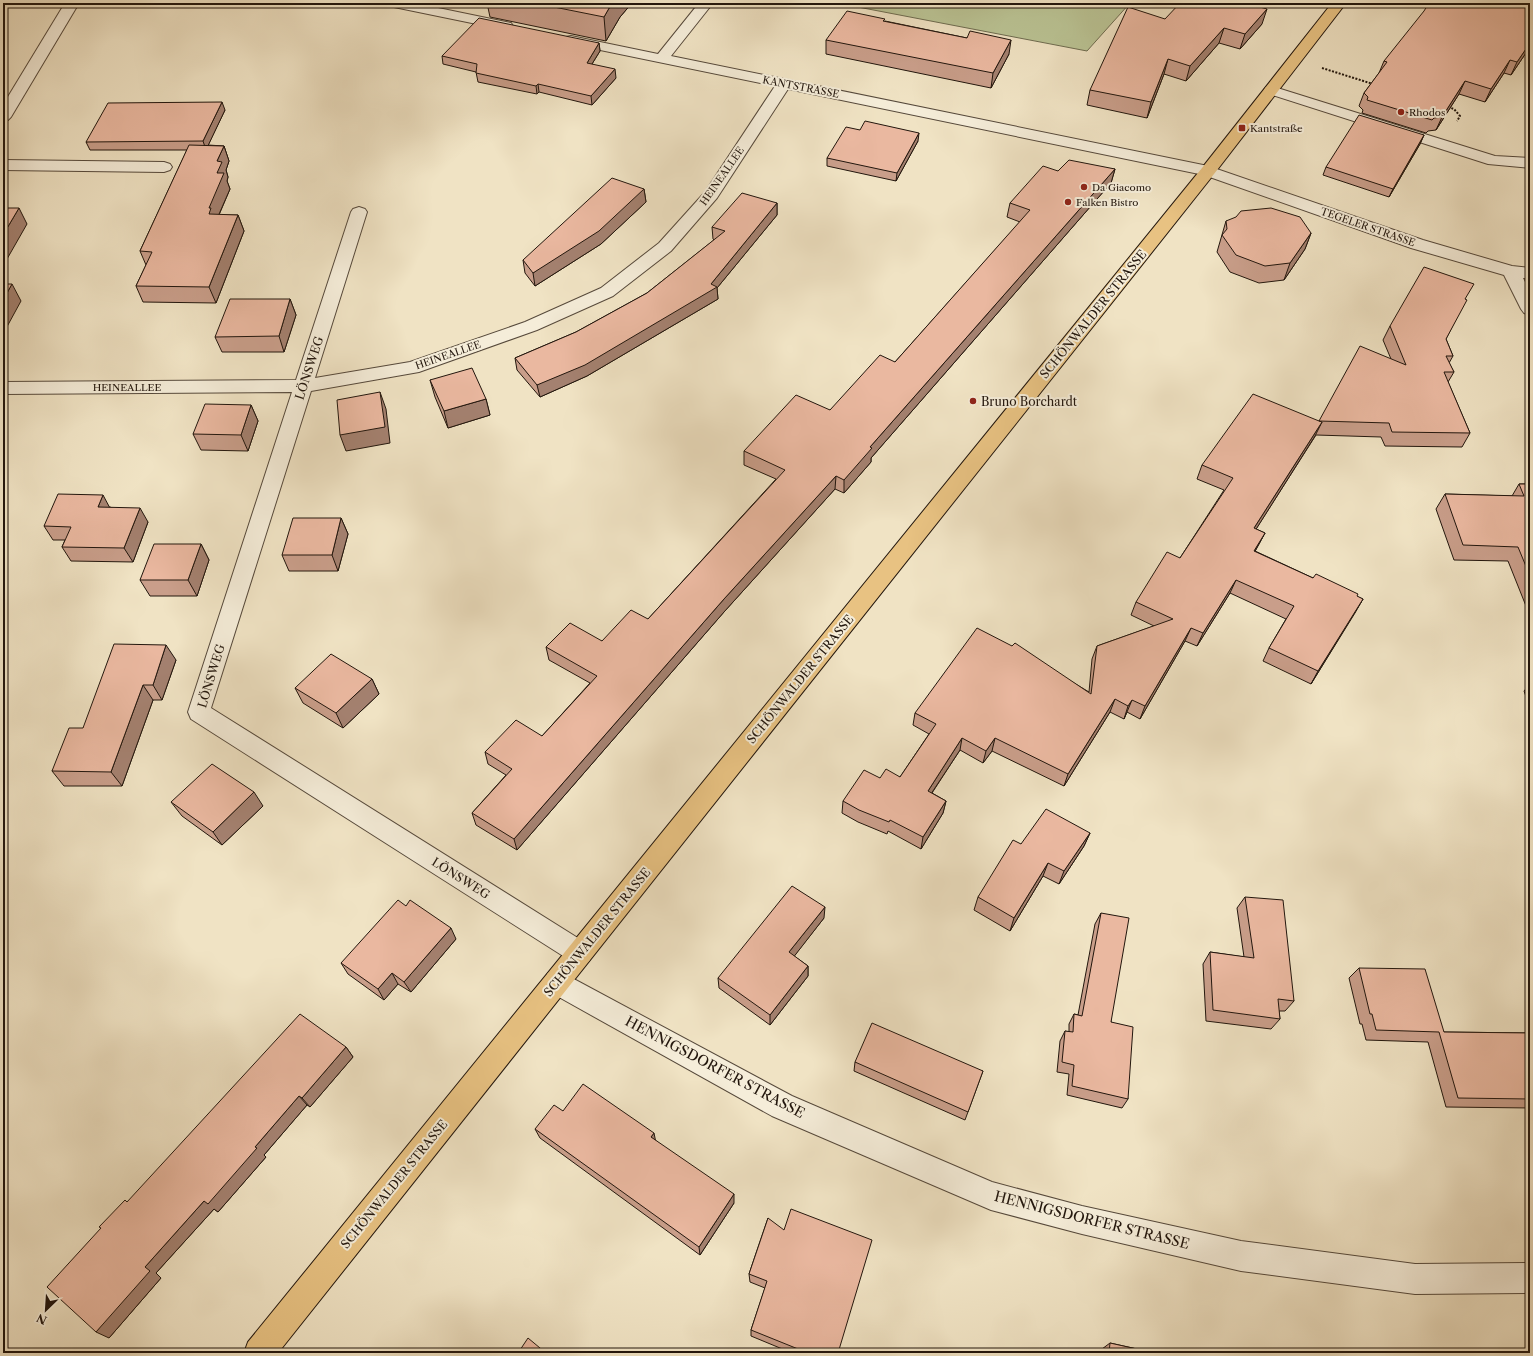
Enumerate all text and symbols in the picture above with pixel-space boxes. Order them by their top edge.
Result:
street label: KANTSTRASSE [761,73,841,101]
place label: Rhodos [1409,106,1445,119]
marker: Rhodos [1396,107,1406,117]
place label: Kantstraße [1250,122,1303,135]
marker: Kantstraße [1237,123,1247,133]
street label: HEINEALLEE [697,144,747,208]
place label: Da Giacomo [1092,181,1151,194]
marker: Da Giacomo [1079,182,1089,192]
place label: Falken Bistro [1076,196,1138,209]
marker: Falken Bistro [1063,197,1073,207]
street label: TEGELER STRASSE [1319,205,1417,249]
street label: SCHÖNWALDER STRASSE [1036,246,1150,381]
street label: LÖNSWEG [291,334,326,402]
street label: HEINEALLEE [413,338,483,372]
street label: HEINEALLEE [93,381,161,394]
place label: Bruno Borchardt [981,394,1078,409]
marker: Bruno Borchardt [968,396,978,406]
street label: SCHÖNWALDER STRASSE [743,611,857,746]
street label: LÖNSWEG [193,642,228,710]
street label: LÖNSWEG [429,853,494,902]
street label: SCHÖNWALDER STRASSE [540,864,654,999]
street label: HENNIGSDORFER STRASSE [622,1012,808,1122]
street label: SCHÖNWALDER STRASSE [337,1116,451,1251]
street label: HENNIGSDORFER STRASSE [992,1187,1192,1253]
north arrow [26,1290,66,1330]
text: N [34,1311,49,1327]

